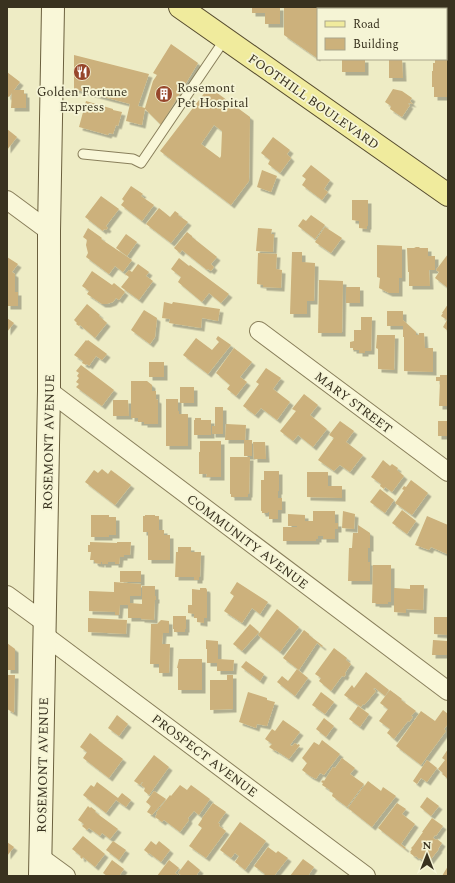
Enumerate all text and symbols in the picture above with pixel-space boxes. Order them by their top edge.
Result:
legend [317,8,447,60]
text: Road [353,15,380,34]
text: Building [353,35,399,54]
street label: FOOTHILL BOULEVARD [244,49,383,155]
restaurant icon: Golden Fortune Express [72,62,92,82]
place label: Rosemont Pet Hospital [177,78,249,113]
place label: Golden Fortune Express [37,82,127,117]
building icon: Rosemont Pet Hospital [154,84,174,104]
street label: MARY STREET [310,367,397,439]
street label: ROSEMONT AVENUE [38,374,60,510]
street label: COMMUNITY AVENUE [182,489,312,594]
street label: ROSEMONT AVENUE [32,697,54,833]
street label: PROSPECT AVENUE [147,709,262,802]
north arrow [407,835,447,875]
text: N [423,837,432,854]

